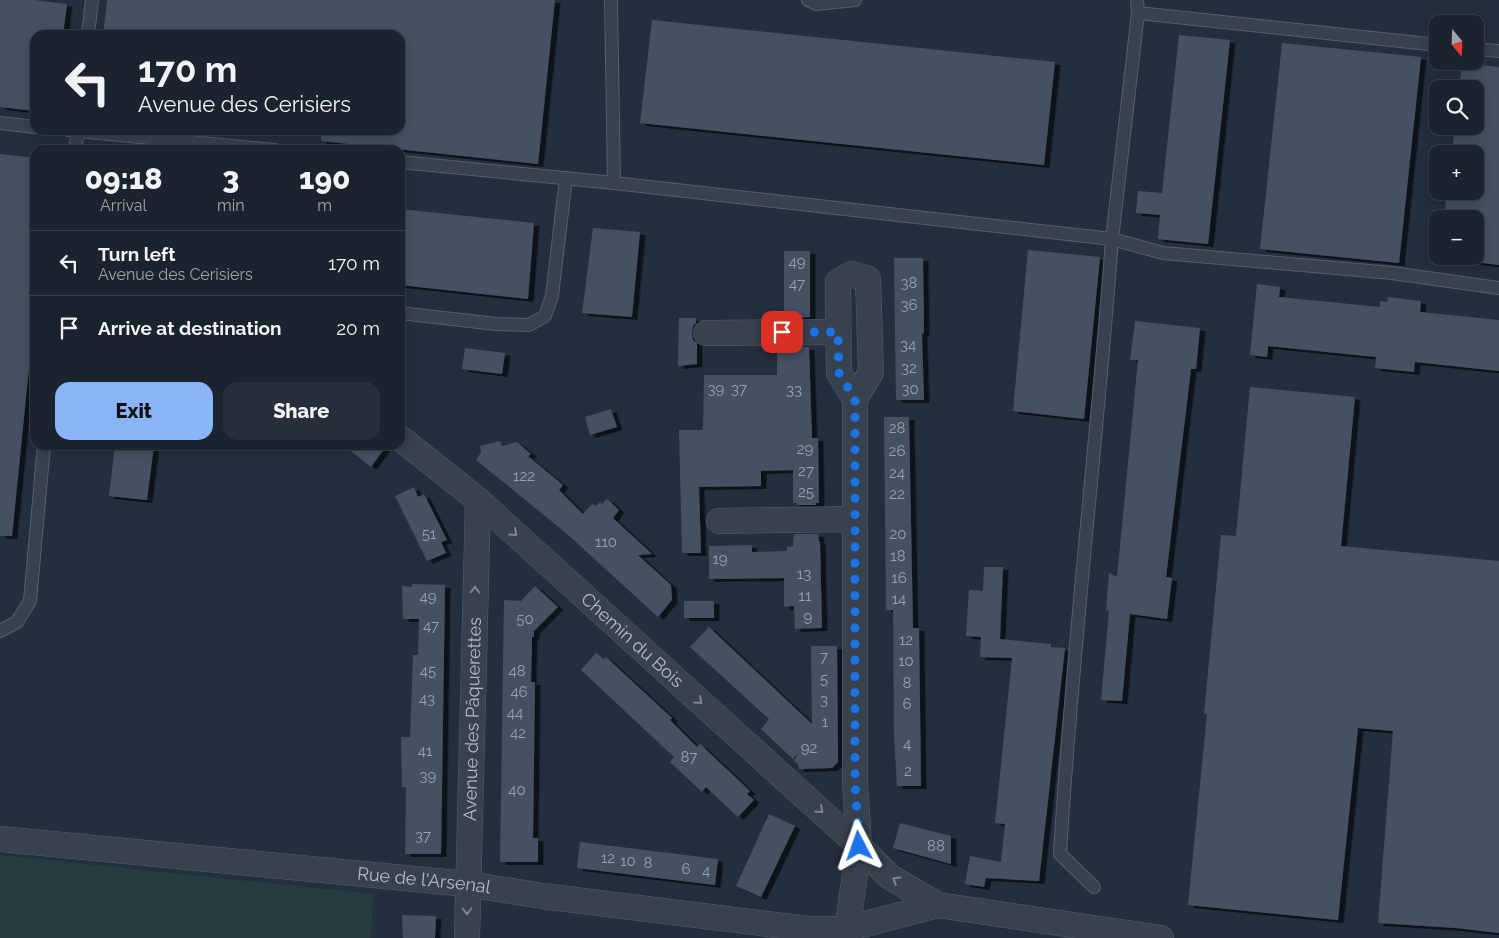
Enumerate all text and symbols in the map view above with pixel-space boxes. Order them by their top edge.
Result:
north arrow [1429,15,1484,70]
map controls [1429,15,1484,265]
text: 170 m [138,49,237,90]
icon: left [55,50,120,115]
button: search [1429,80,1484,135]
text: Avenue des Cerisiers [138,91,351,117]
button: + [1429,145,1484,200]
text: 09:18 [84,161,163,196]
text: 3 [222,161,239,196]
text: 190 [299,161,351,196]
text: Arrival [100,196,147,215]
text: min [217,196,244,215]
text: m [317,196,332,215]
button: − [1429,210,1484,265]
text: Turn left [98,243,175,265]
icon: left [55,249,83,277]
text: 170 m [328,252,380,274]
house number: 49 [789,253,806,271]
text: Avenue des Cerisiers [98,265,253,284]
house number: 38 [901,274,918,292]
house number: 47 [789,275,805,293]
house number: 36 [900,296,918,314]
pin [761,311,803,353]
icon: arrive [55,314,83,342]
text: Arrive at destination [98,317,282,339]
text: 20 m [336,317,380,339]
icon: arrive [768,318,796,346]
house number: 34 [900,336,916,354]
house number: 32 [901,359,917,377]
house number: 39 [708,380,725,398]
house number: 37 [731,380,747,398]
house number: 30 [901,380,919,398]
house number: 33 [786,381,802,399]
button: Exit [55,382,213,440]
button: Share [223,382,380,440]
house number: 28 [889,419,905,437]
house number: 29 [797,440,814,458]
house number: 26 [889,442,905,460]
house number: 27 [798,462,814,480]
house number: 24 [889,464,905,482]
house number: 122 [513,467,535,485]
house number: 25 [798,483,814,501]
house number: 22 [889,485,905,503]
house number: 51 [422,525,437,543]
house number: 20 [890,525,907,543]
one-way arrow [509,527,518,536]
house number: 110 [595,533,617,551]
house number: 18 [890,547,906,565]
house number: 19 [712,550,728,568]
house number: 13 [797,565,811,583]
house number: 16 [891,569,907,587]
one-way arrow [470,586,481,594]
house number: 11 [799,587,812,605]
house number: 49 [420,588,437,606]
street label: Chemin du Bois [577,588,688,692]
house number: 14 [892,590,906,608]
house number: 9 [804,608,813,626]
house number: 50 [516,610,534,628]
house number: 47 [423,617,439,635]
street label: Avenue des Pâquerettes [459,617,485,821]
house number: 12 [899,631,913,649]
house number: 7 [820,648,828,666]
house number: 10 [898,652,914,670]
house number: 45 [420,662,436,680]
house number: 48 [508,662,526,680]
house number: 5 [820,670,828,688]
house number: 8 [903,674,912,692]
house number: 46 [510,683,528,701]
house number: 43 [419,690,435,708]
house number: 3 [820,691,828,709]
one-way arrow [694,695,703,704]
house number: 6 [902,695,912,713]
house number: 44 [507,704,523,722]
house number: 1 [822,713,829,731]
house number: 42 [510,724,526,742]
house number: 4 [903,735,911,753]
house number: 92 [801,739,817,757]
house number: 41 [418,742,433,760]
house number: 87 [681,748,697,766]
house number: 2 [904,762,912,780]
house number: 39 [420,767,437,785]
house number: 40 [508,781,526,799]
one-way arrow [814,804,823,813]
position arrow [832,819,884,871]
house number: 37 [415,827,431,845]
house number: 88 [927,837,945,855]
house number: 12 [601,849,615,867]
house number: 10 [620,852,636,870]
house number: 8 [644,854,653,872]
house number: 6 [681,860,691,878]
street label: Rue de l'Arsenal [356,862,492,898]
house number: 4 [702,862,710,880]
one-way arrow [893,876,902,886]
one-way arrow [462,908,472,915]

